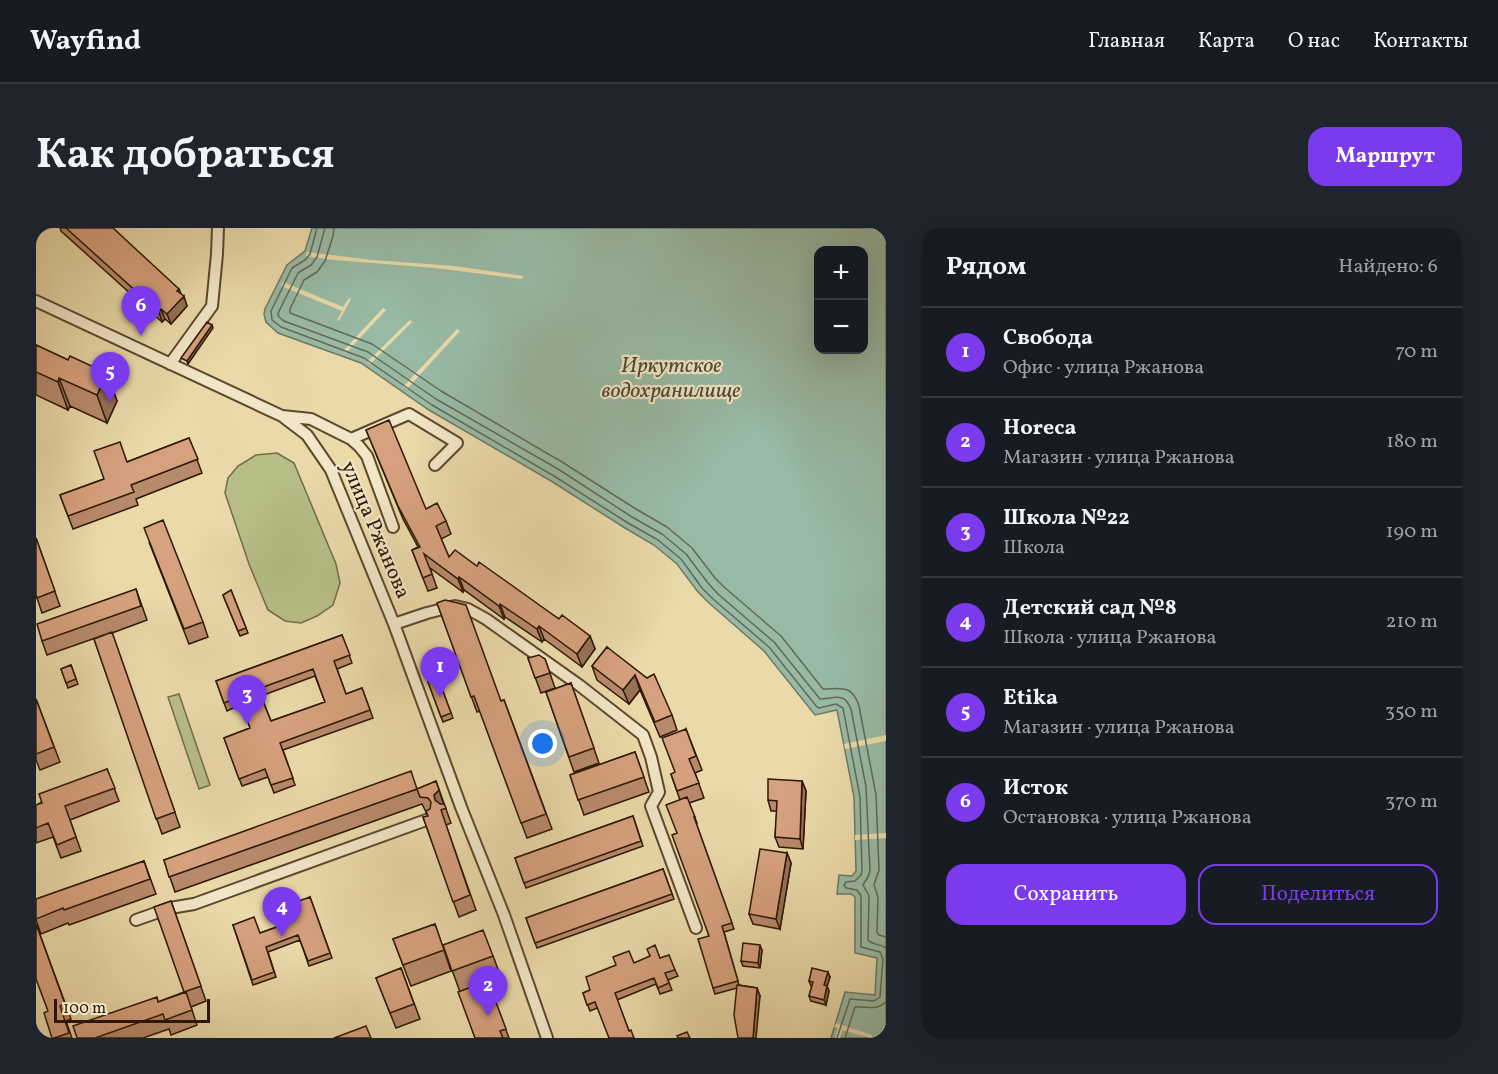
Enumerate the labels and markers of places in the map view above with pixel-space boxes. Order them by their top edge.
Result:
pin: 6 [122,286,160,336]
pin: 5 [90,352,130,402]
pin: 1 [420,648,460,697]
pin: 3 [228,676,266,725]
pin: 4 [262,888,302,937]
pin: 2 [468,966,508,1016]

